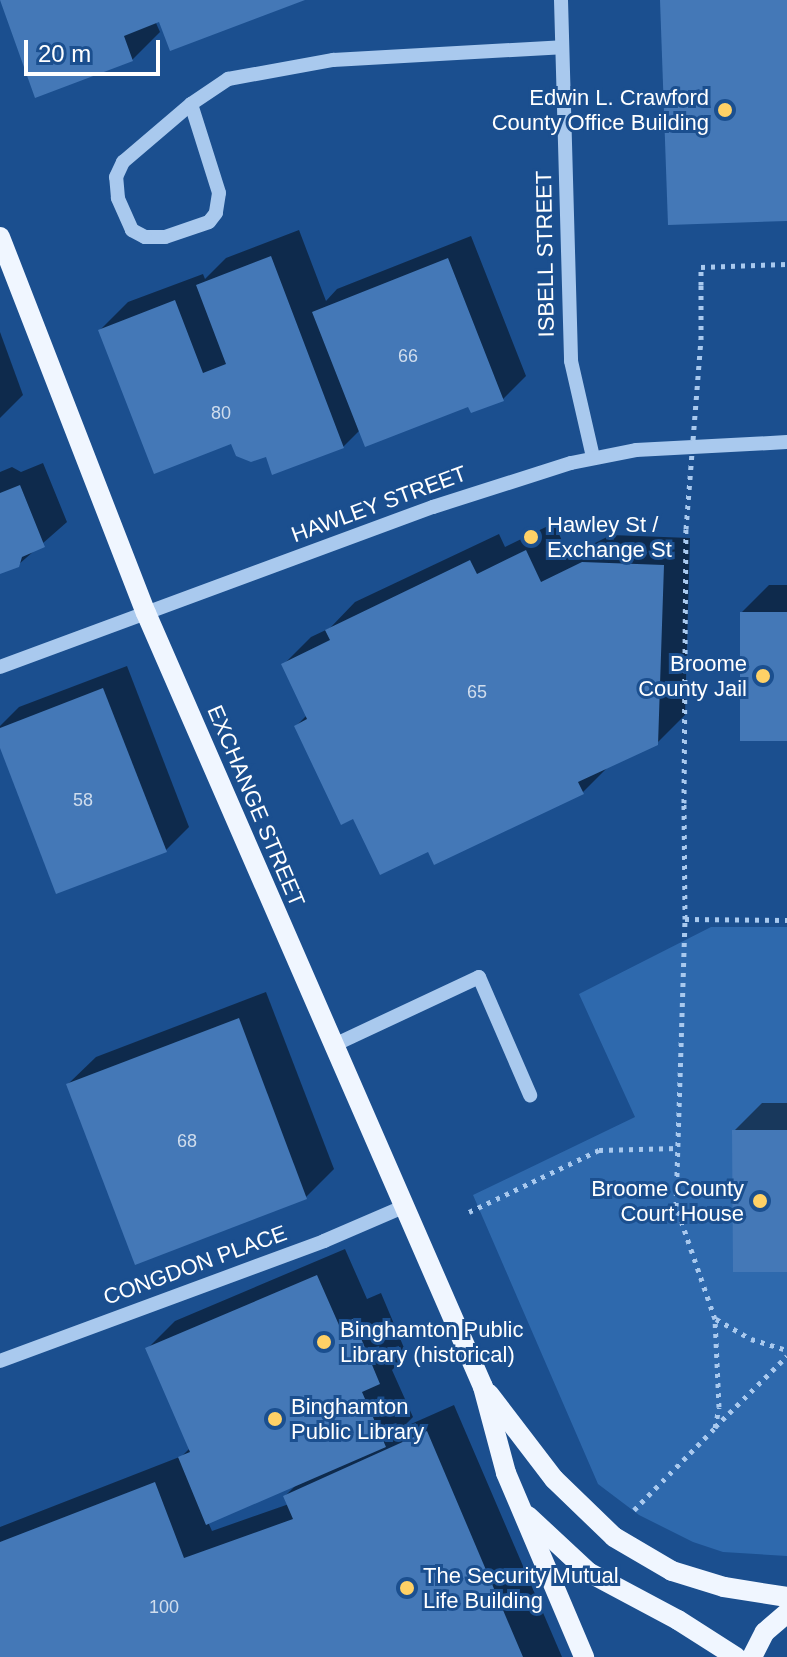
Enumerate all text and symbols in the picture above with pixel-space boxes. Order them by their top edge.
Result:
scale bar [28,24,164,74]
text: 20 m [38,40,91,67]
place label: Edwin L. Crawford County Office Building [492,84,709,136]
marker: Edwin L. Crawford County Office Building [716,101,734,119]
street label: ISBELL STREET [530,170,560,338]
house number: 66 [398,345,418,367]
house number: 80 [211,402,231,424]
street label: HAWLEY STREET [288,460,470,548]
place label: Hawley St / Exchange St [547,511,672,562]
marker: Hawley St / Exchange St [522,528,540,546]
place label: Broome County Jail [638,650,747,702]
marker: Broome County Jail [754,667,772,685]
house number: 65 [467,681,487,703]
street label: EXCHANGE STREET [202,701,310,911]
house number: 58 [73,789,93,811]
house number: 68 [177,1130,197,1152]
place label: Broome County Court House [591,1175,744,1226]
marker: Broome County Court House [751,1192,769,1210]
street label: CONGDON PLACE [100,1220,290,1310]
place label: Binghamton Public Library (historical) [340,1316,523,1368]
marker: Binghamton Public Library (historical) [315,1333,333,1351]
place label: Binghamton Public Library [291,1393,424,1444]
marker: Binghamton Public Library [266,1410,284,1428]
place label: The Security Mutual Life Building [423,1562,619,1614]
marker: The Security Mutual Life Building [398,1579,416,1597]
house number: 100 [149,1596,179,1618]

